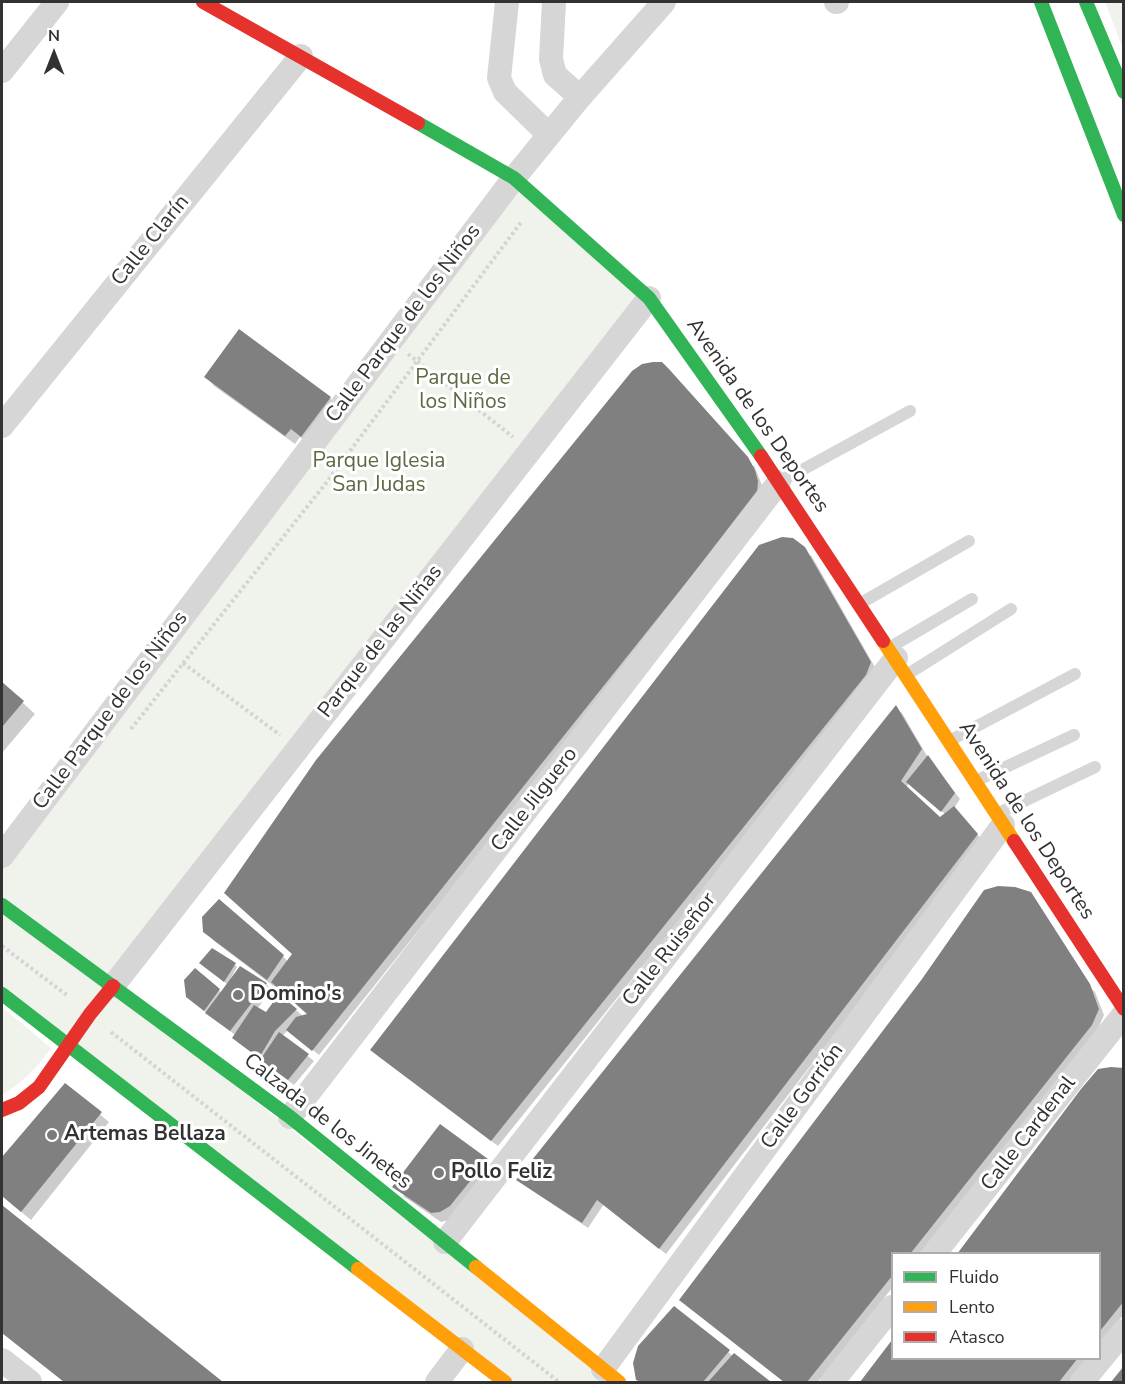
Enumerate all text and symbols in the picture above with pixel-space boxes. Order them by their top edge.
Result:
north arrow [24,24,84,84]
text: N [48,25,60,47]
street label: Calle Clarín [107,190,195,292]
street label: Calle Parque de los Niños [321,220,487,428]
street label: Avenida de los Deportes [680,314,834,518]
park label: Parque de los Niños [415,366,511,416]
park label: Parque Iglesia San Judas [313,449,445,499]
street label: Parque de las Niñas [313,561,449,723]
street label: Calle Parque de los Niños [28,607,194,815]
street label: Avenida de los Deportes [952,717,1100,925]
street label: Calle Jilguero [486,743,584,857]
street label: Calle Ruiseñor [618,888,722,1012]
place label: Domino's [250,982,342,1008]
marker: Domino's [231,988,245,1002]
street label: Calle Gorrión [756,1039,850,1155]
street label: Calzada de los Jinetes [238,1049,416,1195]
street label: Calle Cardenal [976,1072,1082,1196]
place label: Artemas Bellaza [64,1122,226,1148]
marker: Artemas Bellaza [45,1128,59,1142]
place label: Pollo Feliz [451,1160,552,1186]
marker: Pollo Feliz [432,1166,446,1180]
legend [891,1252,1101,1360]
text: Fluido [949,1265,999,1289]
text: Lento [949,1295,995,1319]
text: Atasco [949,1325,1005,1349]

